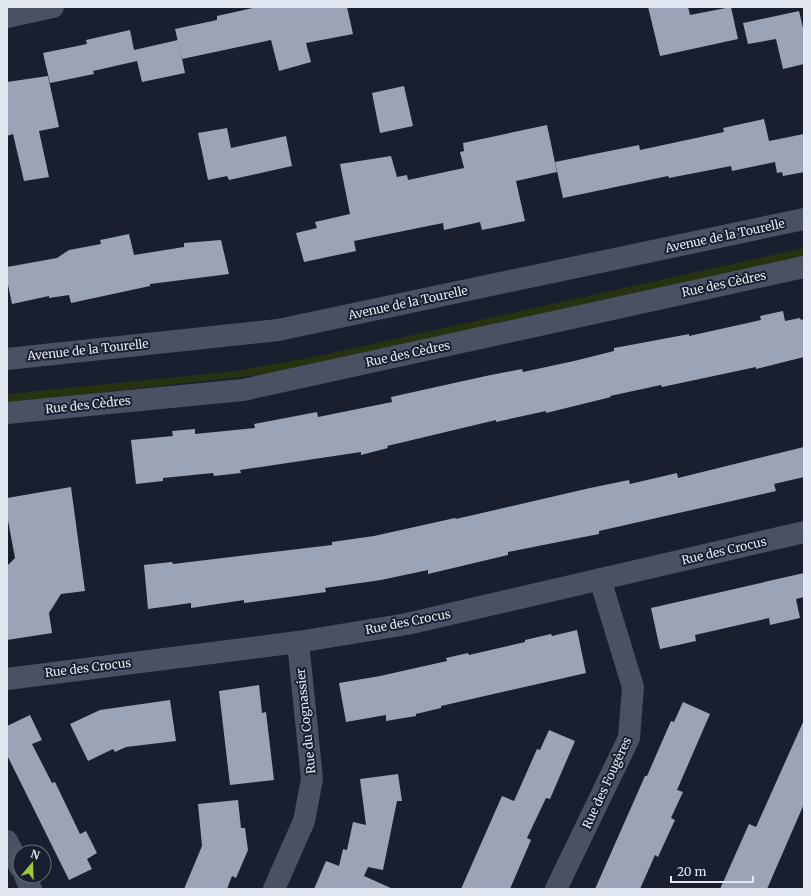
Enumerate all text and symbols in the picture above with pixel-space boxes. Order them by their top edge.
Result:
street label: Avenue de la Tourelle [663,216,786,256]
street label: Rue des Cèdres [680,267,768,300]
street label: Avenue de la Tourelle [346,283,469,323]
street label: Avenue de la Tourelle [26,336,149,363]
street label: Rue des Cèdres [364,337,452,370]
street label: Rue des Cèdres [44,393,132,416]
street label: Rue des Crocus [680,533,768,568]
street label: Rue des Crocus [364,606,452,637]
street label: Rue des Crocus [44,655,132,680]
street label: Rue du Cognassier [292,667,319,775]
street label: Rue des Fougères [579,735,634,831]
north arrow [12,844,52,884]
text: N [29,847,42,863]
scale bar [671,858,753,884]
text: 20 m [677,864,706,879]

